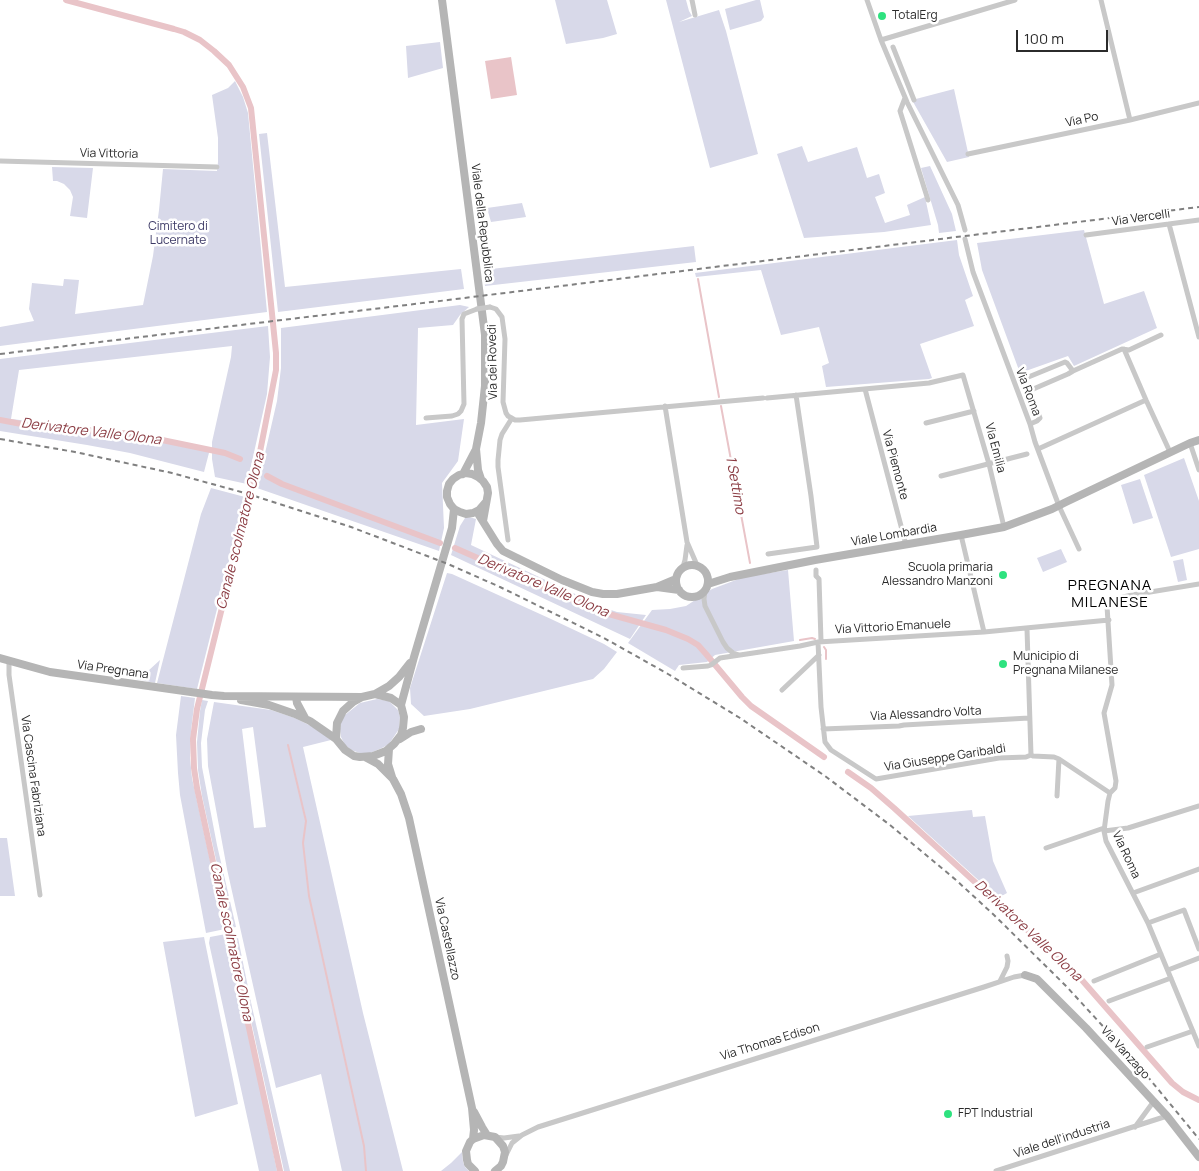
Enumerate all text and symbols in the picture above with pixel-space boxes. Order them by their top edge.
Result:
place label: TotalErg [892,9,938,23]
marker: TotalErg [876,10,888,22]
scale bar [1019,20,1112,52]
text: 100 m [1024,28,1064,49]
street label: Via Po [1064,110,1100,130]
street label: Via Vittoria [80,146,138,162]
street label: Viale della Repubblica [468,163,496,283]
street label: Via Vercelli [1111,207,1171,229]
park label: Cimitero di Lucernate [148,220,208,248]
street label: Via dei Rovedi [485,324,501,400]
street label: Via Roma [1012,366,1044,418]
water label: Derivatore Valle Olona [20,415,162,449]
street label: Via Emilia [981,422,1009,474]
street label: Via Piemonte [879,429,911,501]
water label: Canale scolmatore Olona [213,451,269,611]
water label: 1 Settimo [722,455,748,515]
street label: Viale Lombardia [850,520,938,550]
water label: Derivatore Valle Olona [475,551,611,621]
place label: Scuola primaria Alessandro Manzoni [882,561,993,589]
marker: Scuola primaria Alessandro Manzoni [997,569,1009,581]
district label: PREGNANA MILANESE [1067,577,1153,612]
street label: Via Vittorio Emanuele [835,617,951,637]
place label: Municipio di Pregnana Milanese [1013,650,1118,678]
street label: Via Pregnana [76,658,150,682]
marker: Municipio di Pregnana Milanese [997,658,1009,670]
street label: Via Alessandro Volta [870,704,982,724]
street label: Via Cascina Fabriziana [17,714,49,838]
street label: Via Giuseppe Garibaldi [883,741,1007,775]
street label: Via Roma [1109,829,1143,881]
water label: Canale scolmatore Olona [206,861,256,1023]
water label: Derivatore Valle Olona [971,877,1085,985]
street label: Via Castellazzo [431,897,463,981]
street label: Via Thomas Edison [719,1020,821,1064]
street label: Via Vanzago [1097,1024,1153,1082]
place label: FPT Industrial [958,1107,1033,1121]
marker: FPT Industrial [942,1108,954,1120]
street label: Viale dell'industria [1012,1117,1112,1161]

